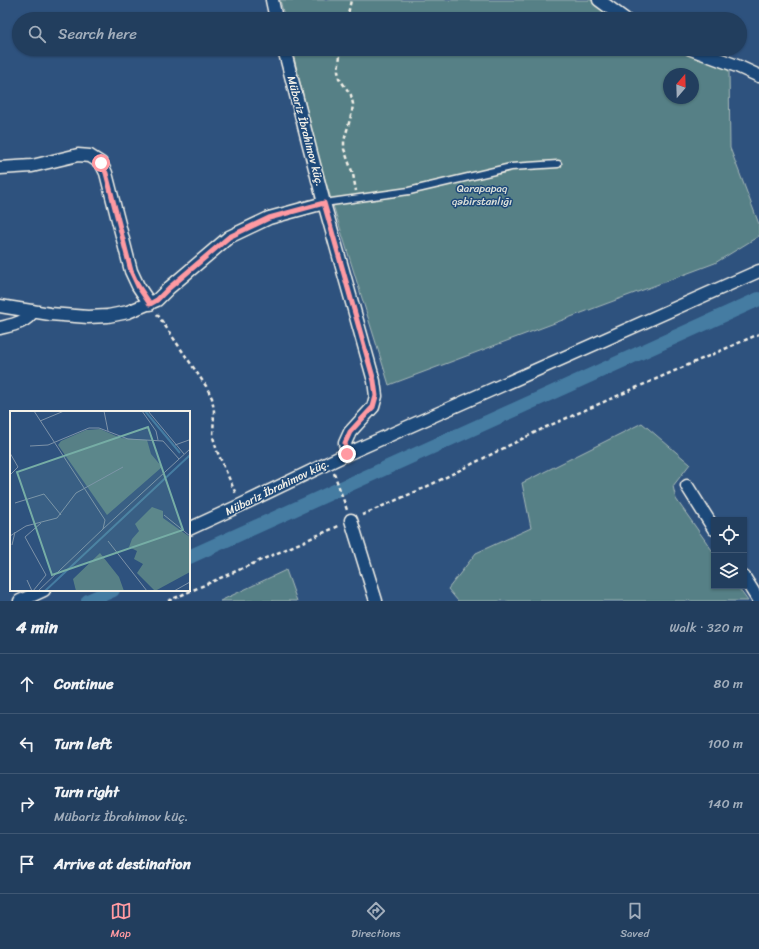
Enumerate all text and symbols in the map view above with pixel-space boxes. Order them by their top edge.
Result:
search box [12,12,747,56]
text: Search here [58,21,137,47]
icon: search [26,23,48,45]
north arrow [663,68,699,104]
street label: Mübariz İbrahimov küç. [282,74,329,189]
route start [92,154,110,172]
park label: Qarapapaq qəbirstanlığı [452,179,512,211]
inset map [10,411,190,591]
route end [338,445,356,463]
street label: Mübariz İbrahimov küç. [222,454,333,521]
map controls [711,517,747,589]
button: locate [711,517,747,553]
button: layers [711,553,747,589]
text: 4 min [16,612,58,642]
text: Walk · 320 m [669,616,743,639]
text: Continue [54,671,114,697]
text: 80 m [714,672,743,695]
icon: ahead [16,673,38,695]
text: Turn left [54,731,112,757]
text: 100 m [708,732,743,755]
icon: left [16,733,38,755]
text: Turn right [54,779,119,805]
text: 140 m [708,792,743,815]
icon: right [16,793,38,815]
text: Mübariz İbrahimov küç. [54,805,189,828]
text: Arrive at destination [54,851,191,877]
icon: arrive [16,853,38,875]
tab: Map [110,900,132,943]
tab: Directions [351,900,401,943]
tab: Saved [620,900,649,943]

